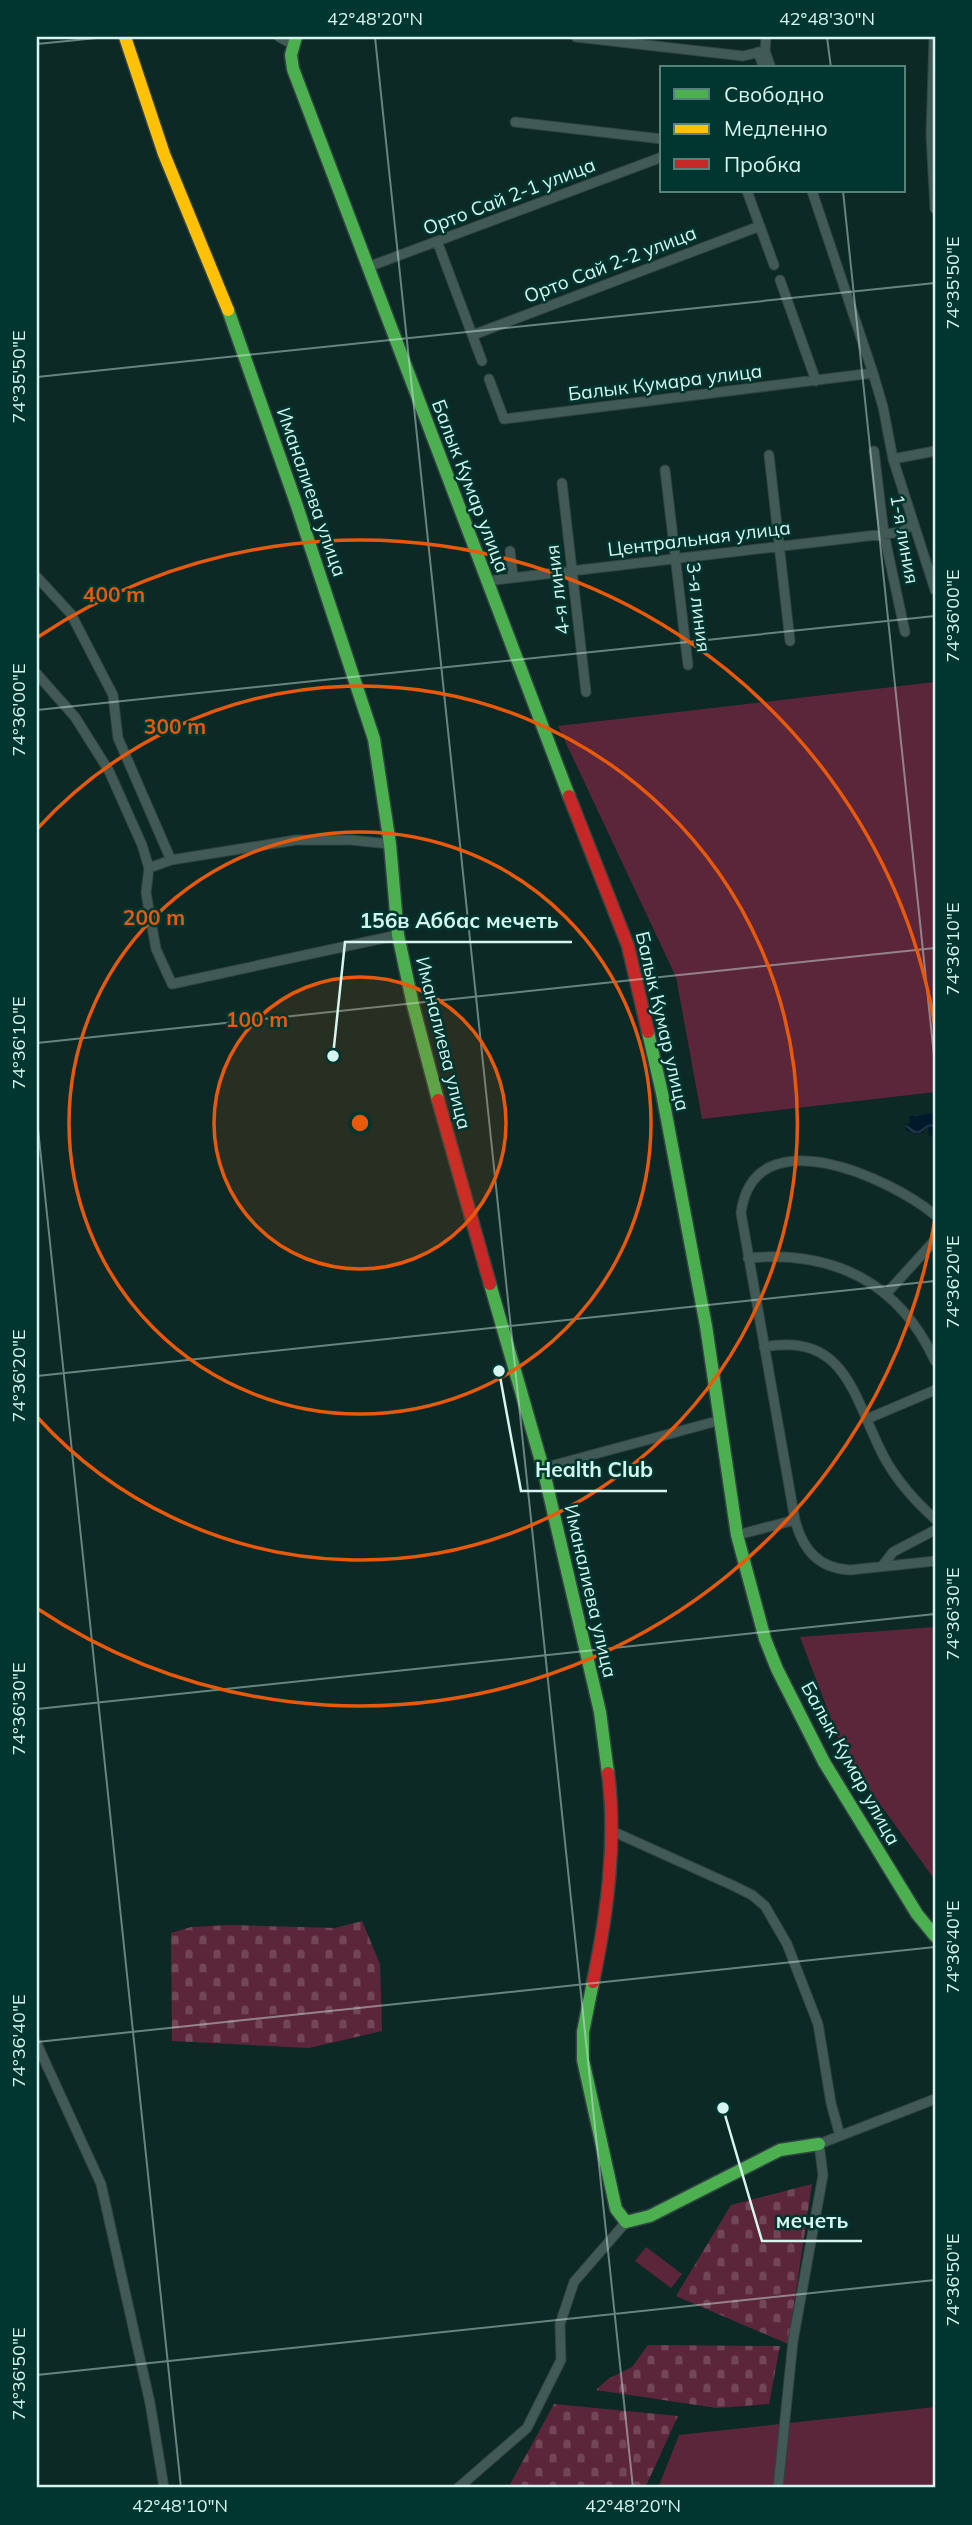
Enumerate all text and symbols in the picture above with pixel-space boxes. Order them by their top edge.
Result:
text: 42°48'20"N [327,7,423,30]
text: 42°48'30"N [779,7,875,30]
legend [660,66,906,192]
text: Свободно [724,81,824,107]
text: Медленно [724,115,828,141]
text: Пробка [724,151,801,177]
street label: Орто Сай 2-1 улица [419,152,599,240]
street label: Орто Сай 2-2 улица [520,220,700,308]
text: 74°35'50"E [941,236,964,330]
text: 74°35'50"E [7,330,30,424]
street label: Балык Кумара улица [567,358,763,406]
street label: Балык Кумар улица [427,396,515,576]
street label: Иманалиева улица [272,404,352,580]
street label: 1-я линия [885,492,925,586]
street label: Центральная улица [606,515,792,561]
street label: 4-я линия [540,544,574,636]
street label: 3-я линия [682,561,716,653]
text: 74°36'00"E [941,569,964,663]
text: 400 m [83,581,145,607]
text: 74°36'00"E [7,663,30,757]
text: 300 m [144,713,206,739]
callout: 156в Аббас мечеть [345,900,572,942]
text: 74°36'10"E [941,902,964,996]
text: 200 m [123,904,185,930]
text: 156в Аббас мечеть [359,907,559,933]
street label: Балык Кумар улица [631,929,695,1113]
street label: Иманалиева улица [411,954,477,1132]
text: 74°36'10"E [7,996,30,1090]
text: 100 m [226,1006,288,1032]
centre of rings [348,1111,372,1135]
text: 74°36'20"E [941,1235,964,1329]
text: 74°36'20"E [7,1329,30,1423]
callout: Health Club [521,1449,667,1491]
text: Health Club [535,1456,653,1482]
street label: Иманалиева улица [559,1502,623,1680]
text: 74°36'30"E [941,1567,964,1661]
text: 74°36'30"E [7,1662,30,1756]
street label: Балык Кумар улица [796,1677,906,1849]
text: 74°36'40"E [941,1900,964,1994]
text: 74°36'40"E [7,1994,30,2088]
callout: мечеть [762,2199,862,2241]
text: мечеть [776,2207,848,2233]
text: 74°36'50"E [941,2233,964,2327]
text: 74°36'50"E [7,2327,30,2421]
text: 42°48'10"N [132,2494,228,2517]
text: 42°48'20"N [585,2494,681,2517]

